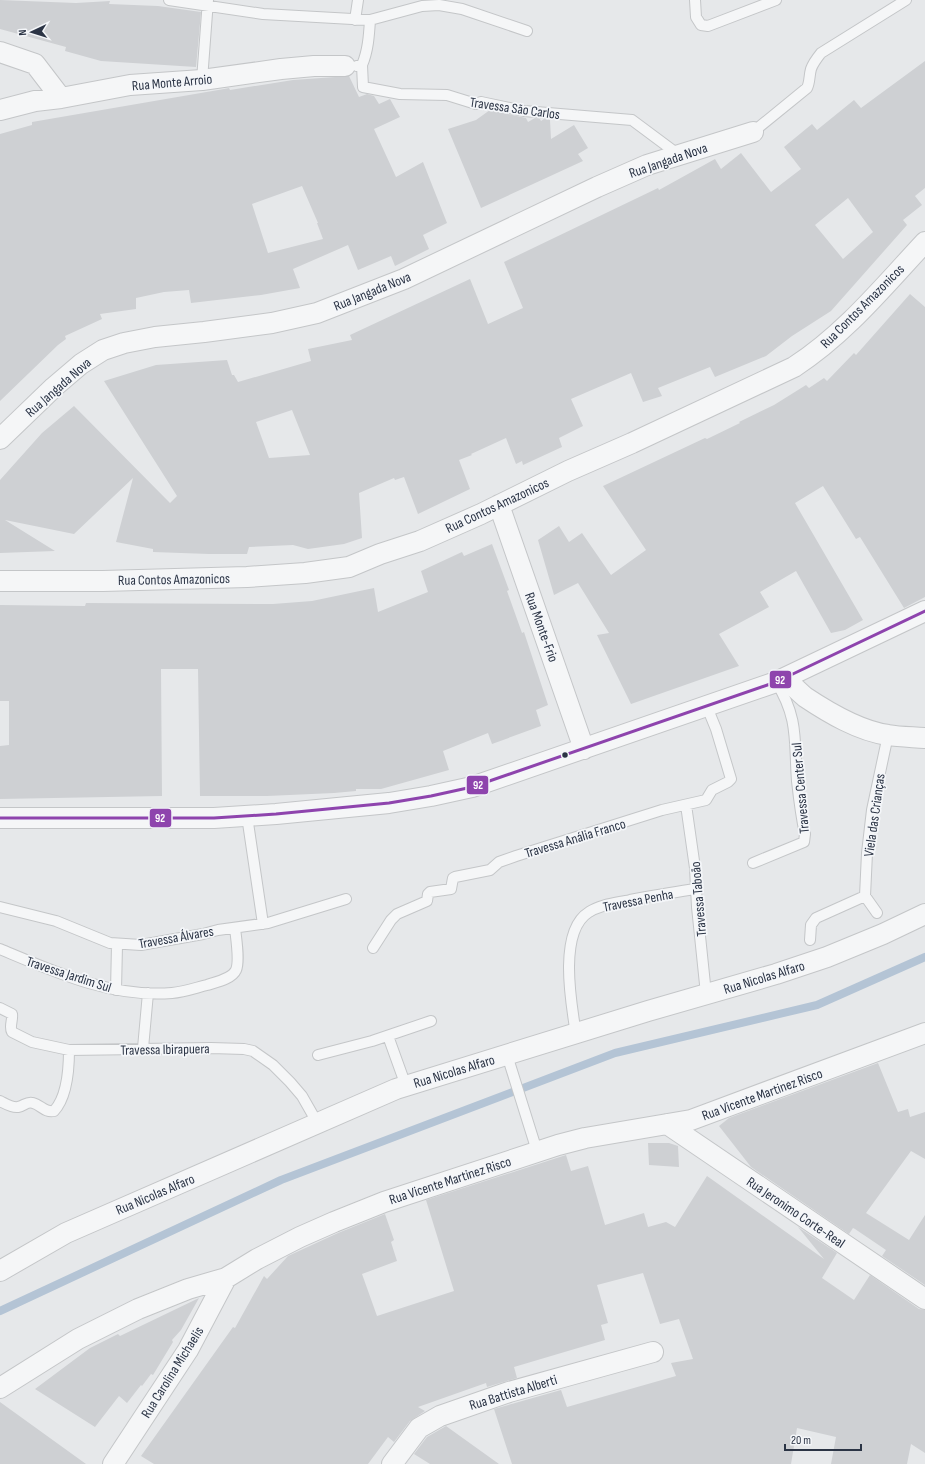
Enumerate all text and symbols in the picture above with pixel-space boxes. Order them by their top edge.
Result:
north arrow [12,12,52,52]
text: N [16,29,29,36]
street label: Rua Monte Arroio [131,71,213,94]
street label: Travessa São Carlos [469,94,561,123]
street label: Rua Jangada Nova [627,139,710,182]
street label: Rua Contos Amazonicos [817,261,908,352]
street label: Rua Jangada Nova [331,268,413,315]
street label: Rua Jangada Nova [22,354,95,421]
street label: Rua Contos Amazonicos [443,474,552,537]
street label: Rua Contos Amazonicos [118,570,230,589]
street label: Rua Monte-Frio [521,590,562,664]
line badge: 92 [769,670,792,689]
text: 92 [775,674,785,687]
street label: Travessa Center Sul [788,742,813,834]
unlabelled marker [560,750,570,760]
street label: Viela das Crianças [860,772,889,858]
line badge: 92 [466,775,489,795]
text: 92 [473,779,483,792]
line badge: 92 [149,808,172,828]
text: 92 [155,812,165,825]
street label: Travessa Anália Franco [523,815,628,862]
street label: Travessa Taboão [687,861,710,937]
street label: Travessa Penha [602,885,675,916]
street label: Travessa Álvares [137,923,215,952]
street label: Travessa Jardim Sul [24,953,113,996]
street label: Rua Nicolas Alfaro [722,957,807,998]
street label: Travessa Ibirapuera [120,1040,210,1059]
street label: Rua Nicolas Alfaro [412,1051,497,1092]
street label: Rua Vicente Martinez Risco [699,1065,825,1124]
street label: Rua Vicente Martinez Risco [387,1153,513,1208]
street label: Rua Nicolas Alfaro [113,1170,197,1219]
street label: Rua Jeronimo Corte-Real [743,1173,848,1252]
street label: Rua Carolina Michaelis [137,1323,207,1421]
street label: Rua Battista Alberti [467,1371,559,1414]
scale bar [785,1426,861,1452]
text: 20 m [791,1433,811,1448]

